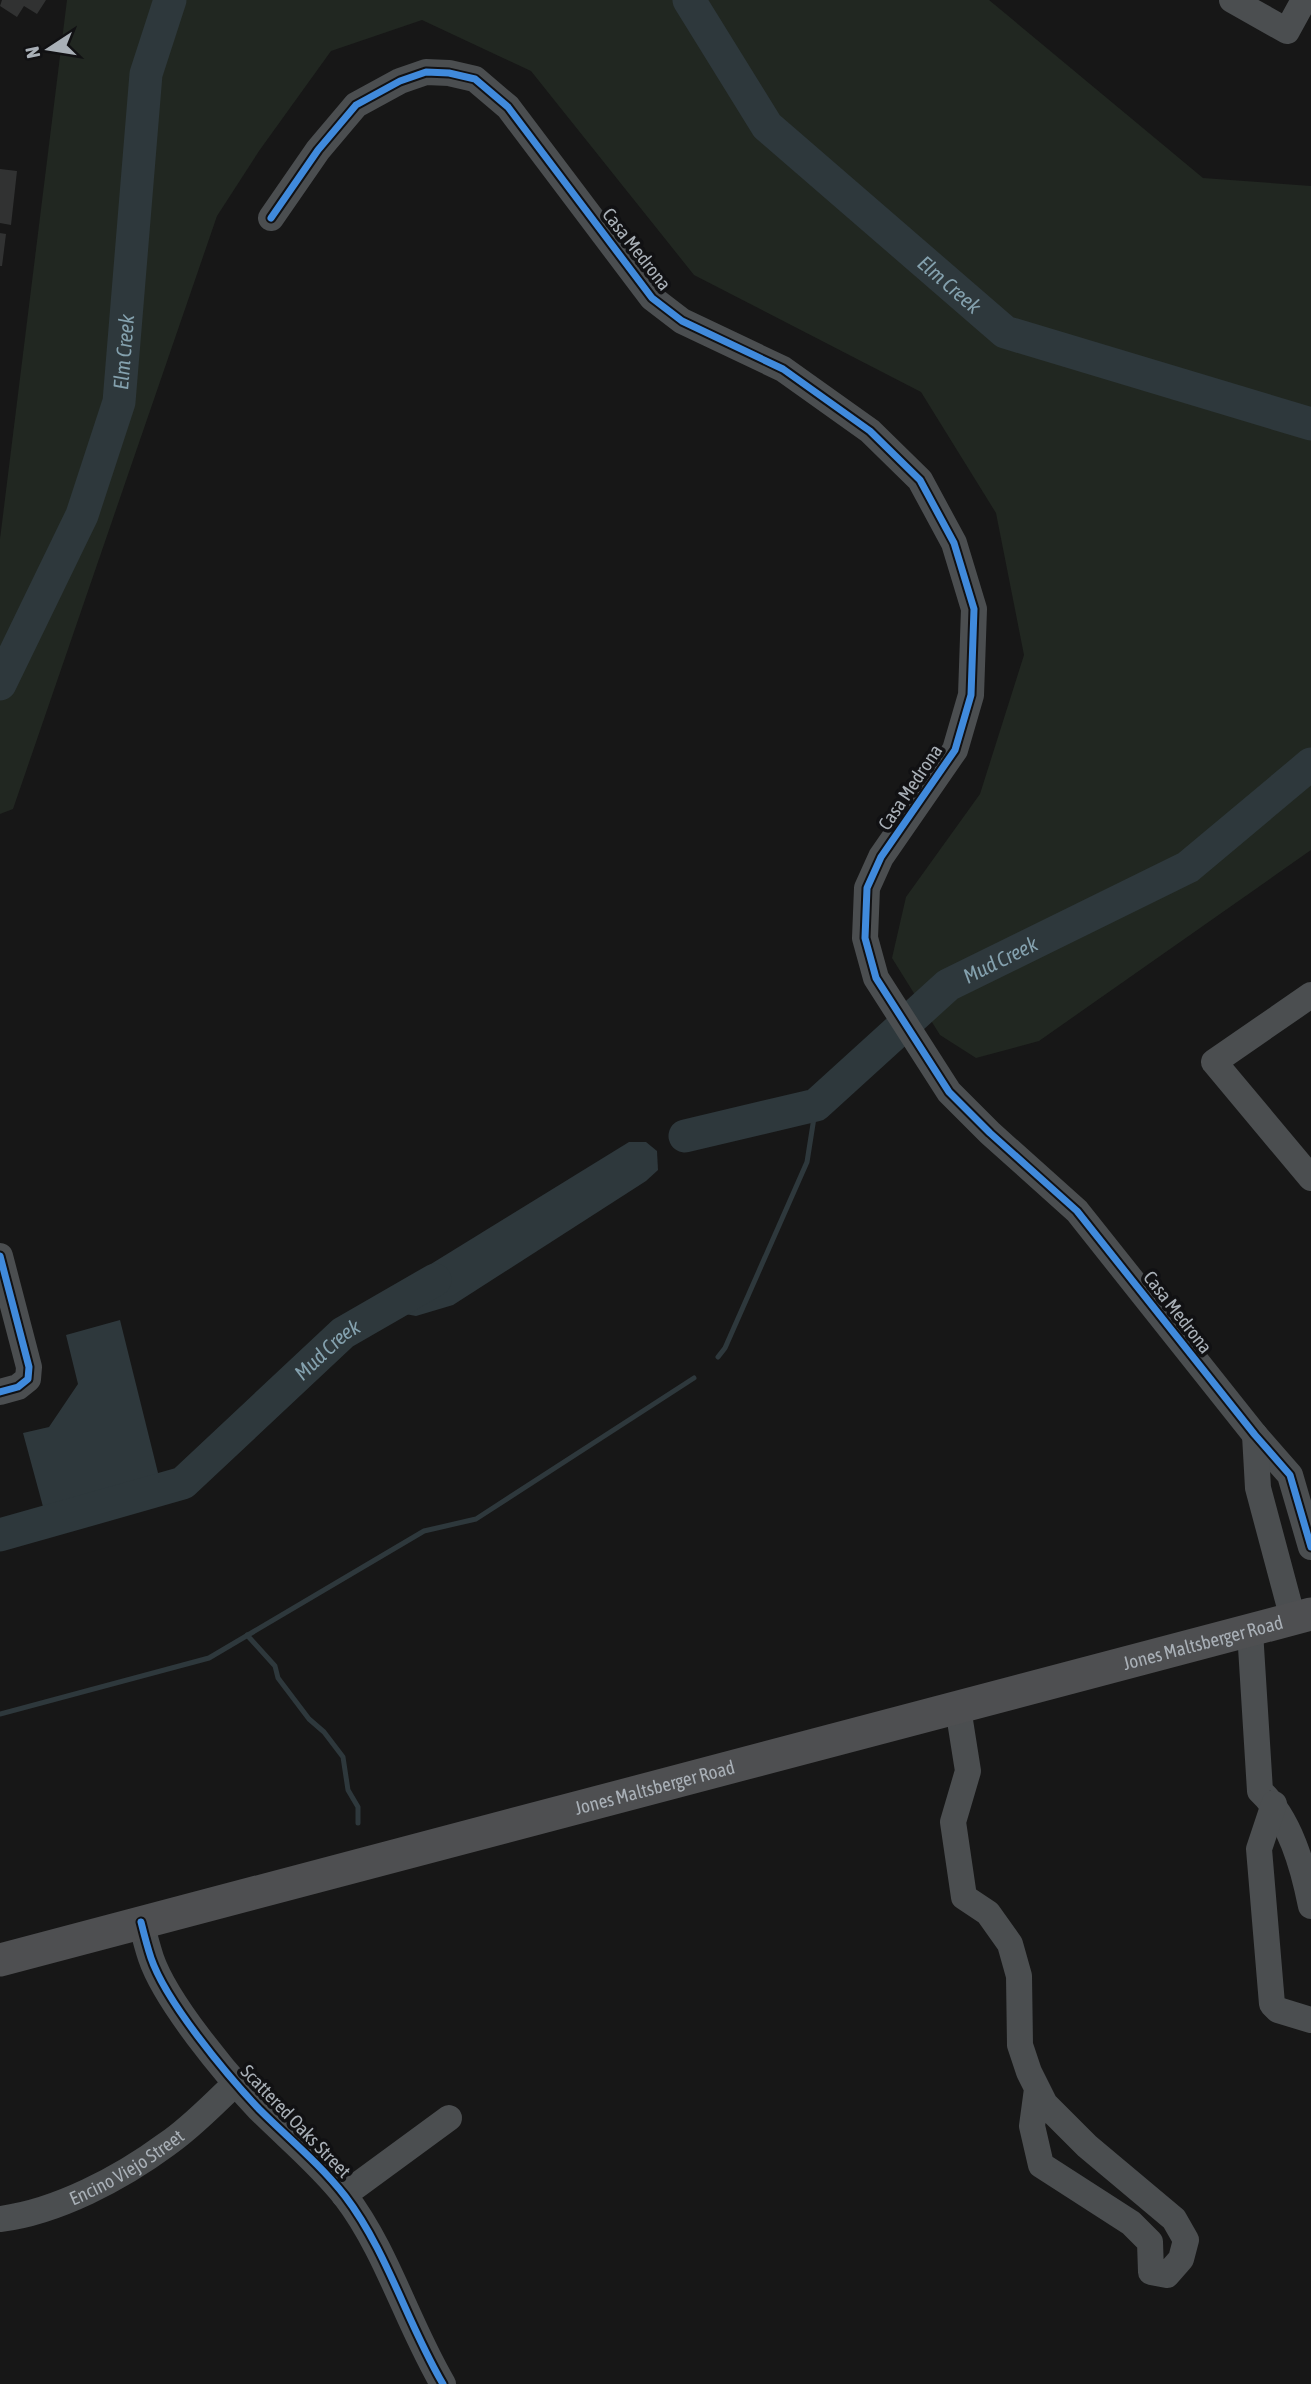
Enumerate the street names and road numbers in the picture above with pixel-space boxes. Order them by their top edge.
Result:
street label: Casa Medrona [598,203,676,295]
street label: Casa Medrona [873,740,947,834]
street label: Casa Medrona [1139,1266,1217,1358]
street label: Jones Maltsberger Road [1120,1611,1285,1674]
street label: Jones Maltsberger Road [572,1756,737,1819]
street label: Scattered Oaks Street [237,2060,355,2182]
street label: Encino Viejo Street [66,2125,188,2209]

